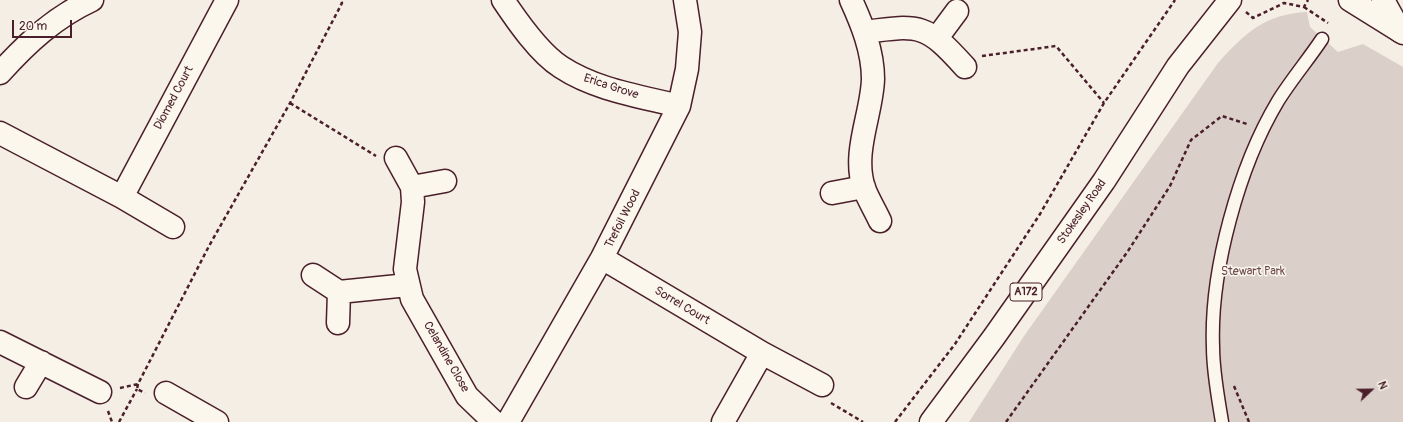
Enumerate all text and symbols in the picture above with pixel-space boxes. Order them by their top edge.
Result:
scale bar [14,12,74,38]
text: 20 m [19,19,47,34]
street label: Diomed Court [151,64,197,132]
street label: Erica Grove [582,71,640,103]
street label: Stokesley Road [1054,177,1110,247]
street label: Trefoil Wood [602,187,644,251]
park label: Stewart Park [1221,265,1285,279]
road number: A172 [1010,283,1042,301]
street label: Sorrel Court [652,284,712,328]
street label: Celandine Close [420,319,472,395]
north arrow [1351,370,1391,410]
text: N [1375,379,1390,391]

